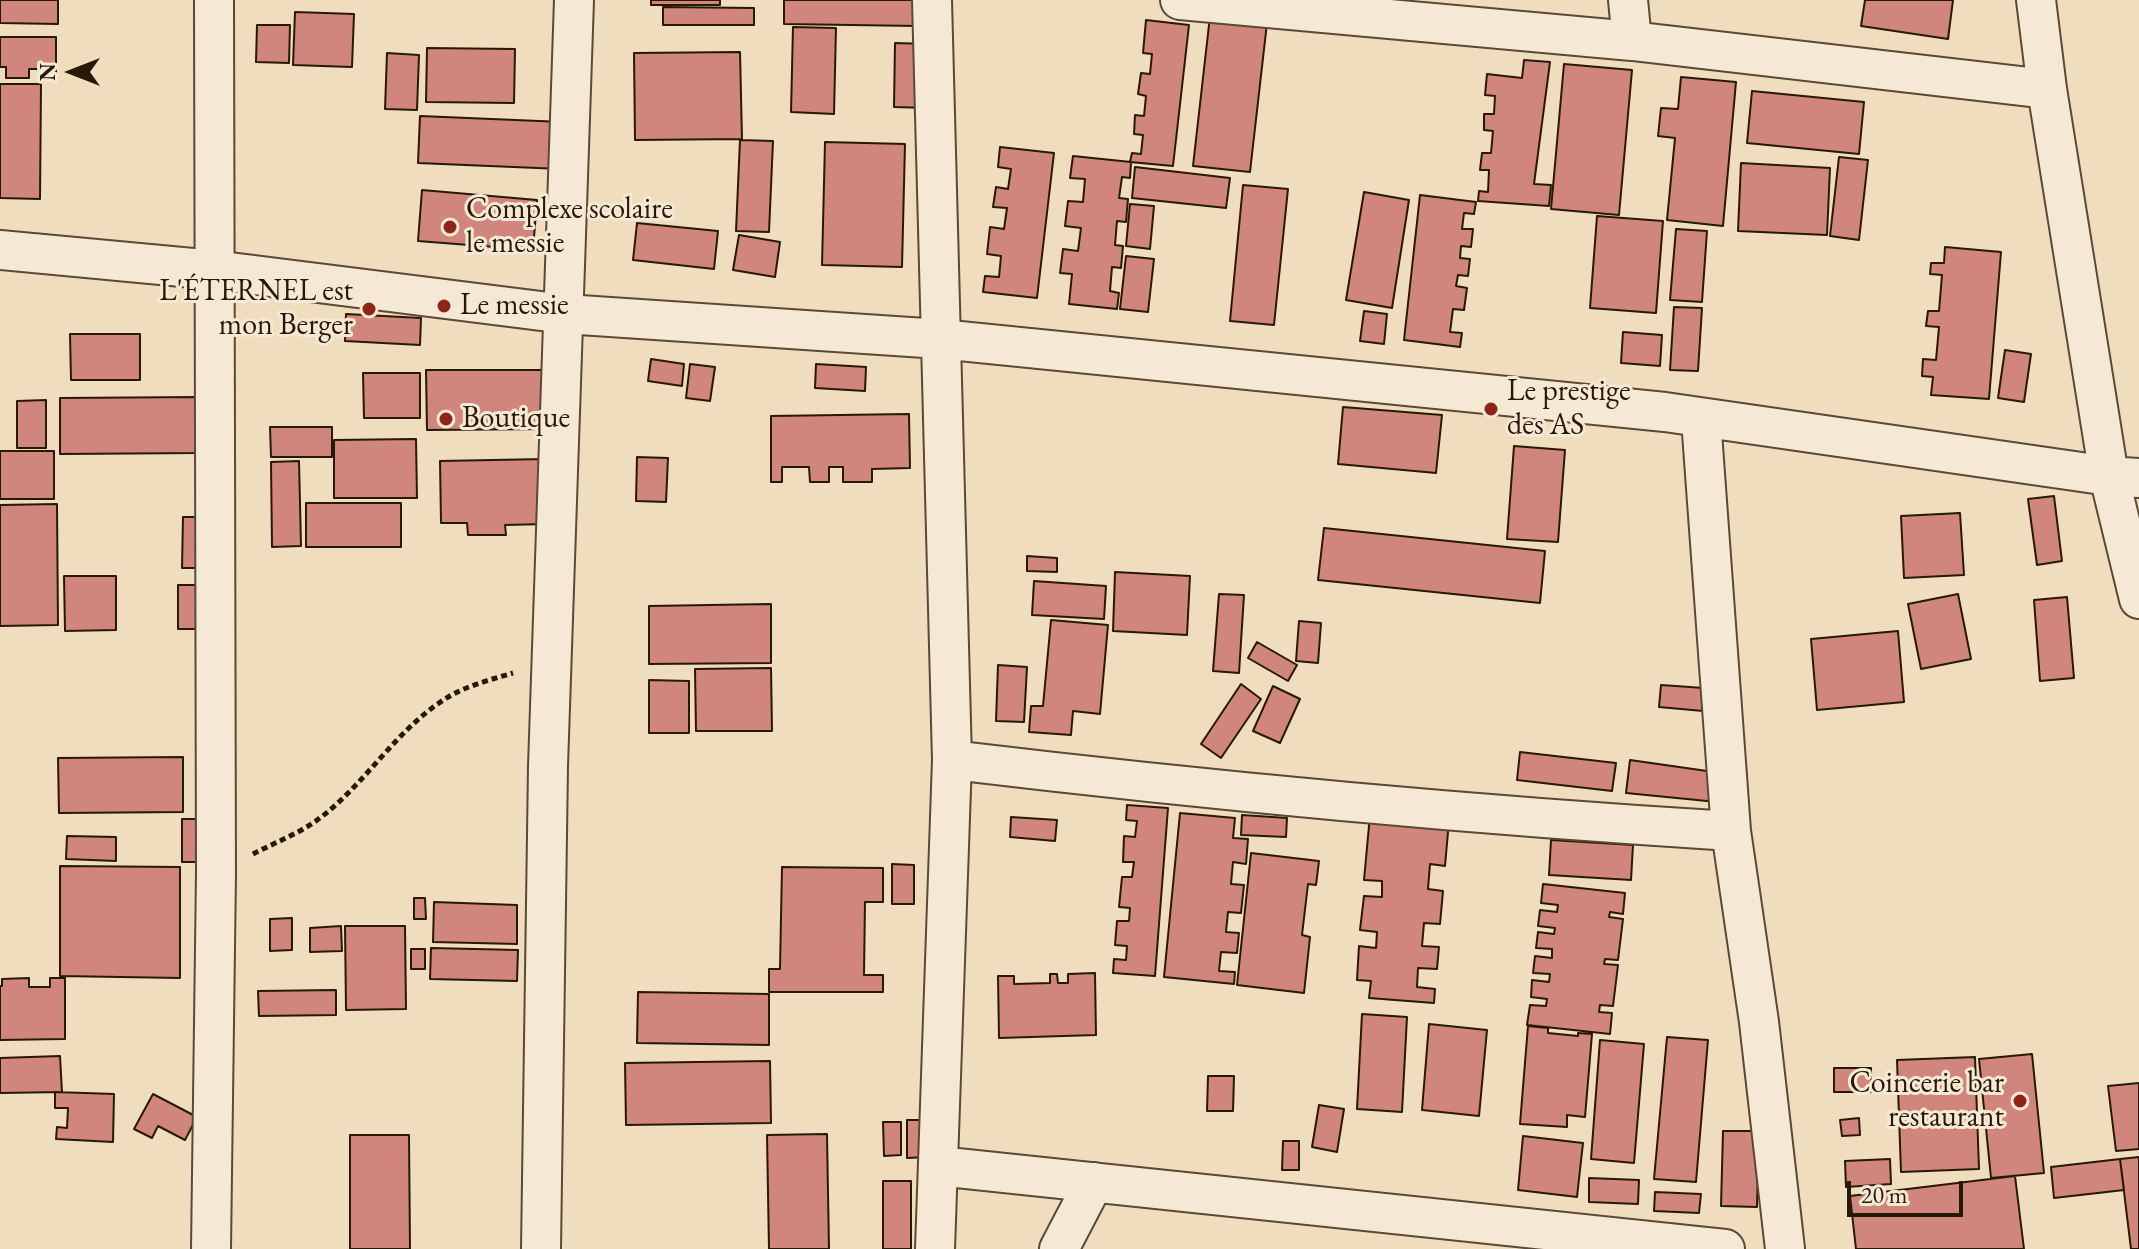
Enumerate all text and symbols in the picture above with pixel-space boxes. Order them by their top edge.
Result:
north arrow [32,32,112,112]
text: N [33,63,62,81]
place label: Complexe scolaire le messie [466,192,673,262]
marker: Complexe scolaire le messie [441,218,459,236]
place label: L'ÉTERNEL est mon Berger [159,274,353,344]
place label: Le messie [460,288,569,324]
marker: Le messie [435,297,453,315]
marker: L'ÉTERNEL est mon Berger [360,300,378,318]
place label: Le prestige des AS [1507,374,1631,444]
marker: Le prestige des AS [1482,400,1500,418]
place label: Boutique [462,401,570,437]
marker: Boutique [437,410,455,428]
place label: Coincerie bar restaurant [1849,1066,2004,1136]
marker: Coincerie bar restaurant [2011,1092,2029,1110]
scale bar [1851,1165,1967,1215]
text: 20 m [1861,1179,1908,1210]

